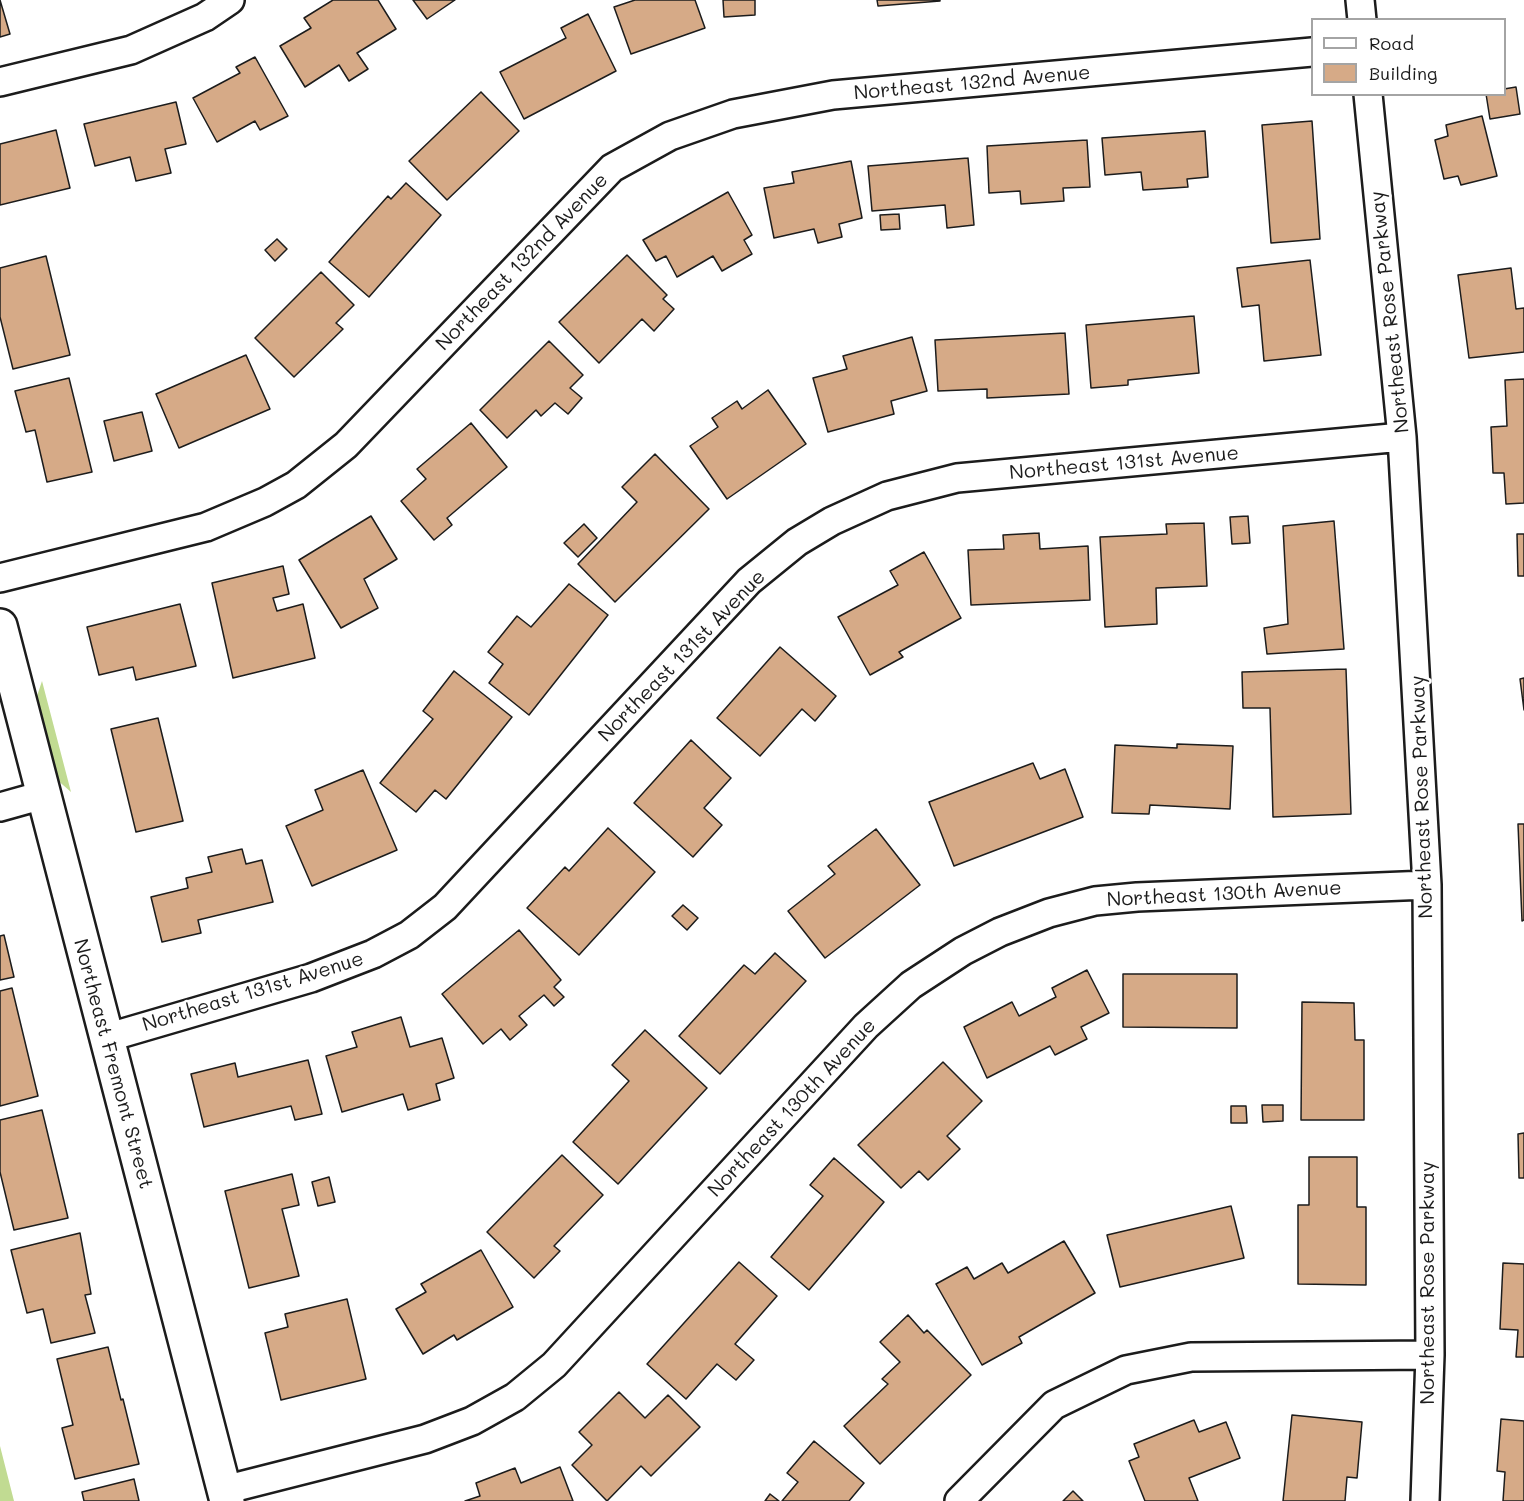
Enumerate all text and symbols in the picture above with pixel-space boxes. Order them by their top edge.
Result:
legend [1311,18,1506,96]
text: Road [1369,31,1414,55]
street label: Northeast 132nd Avenue [853,61,1091,105]
text: Building [1369,61,1437,85]
street label: Northeast 132nd Avenue [431,168,613,356]
street label: Northeast Rose Parkway [1365,190,1415,434]
street label: Northeast 131st Avenue [1008,441,1240,485]
street label: Northeast 131st Avenue [593,565,771,747]
street label: Northeast Rose Parkway [1406,675,1438,919]
street label: Northeast 130th Avenue [1106,876,1342,912]
street label: Northeast Fremont Street [68,936,158,1192]
street label: Northeast 131st Avenue [139,947,367,1037]
street label: Northeast 130th Avenue [703,1014,881,1202]
street label: Northeast Rose Parkway [1416,1161,1440,1405]

